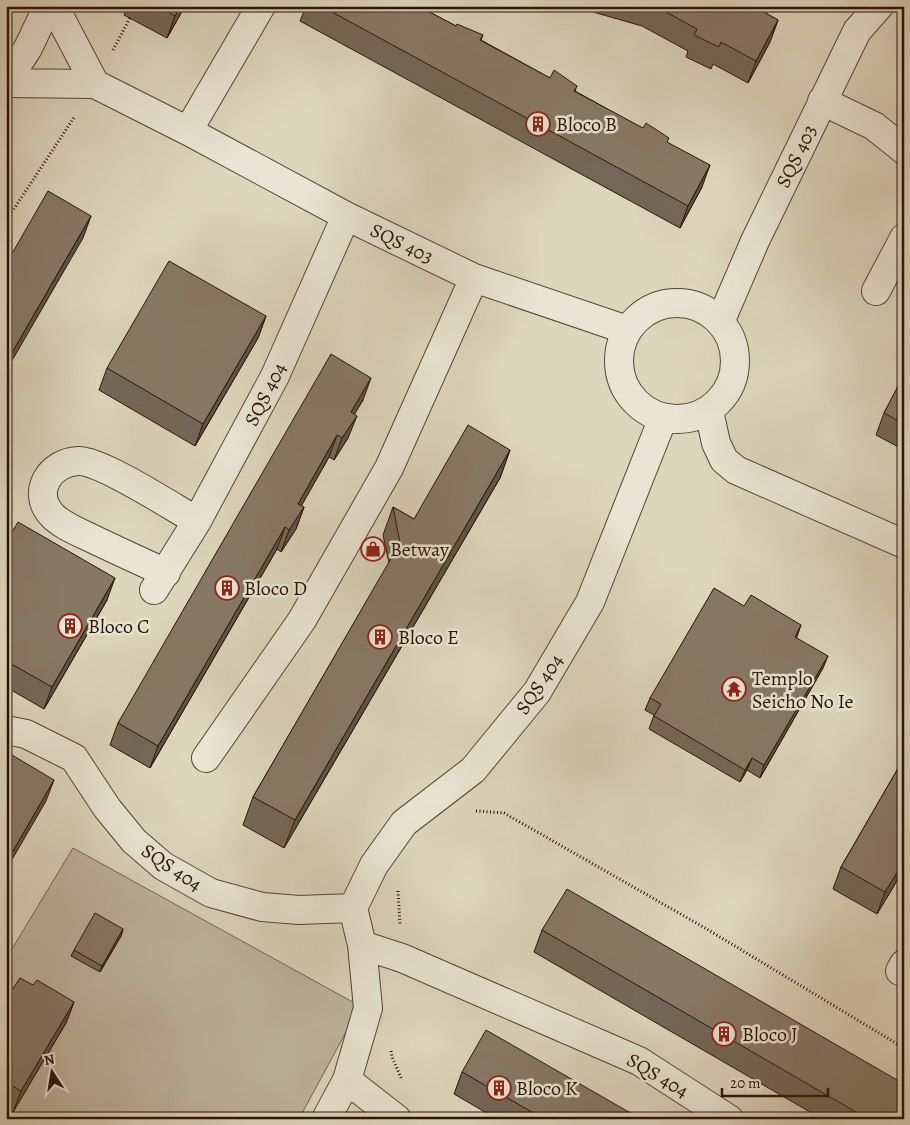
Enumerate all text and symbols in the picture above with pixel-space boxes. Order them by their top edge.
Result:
building icon: Bloco B [525,111,551,137]
place label: Bloco B [556,111,617,138]
street label: SQS 403 [770,120,823,192]
street label: SQS 403 [366,217,438,270]
street label: SQS 404 [238,358,293,431]
shop icon: Betway [360,536,386,562]
place label: Betway [390,536,450,563]
building icon: Bloco D [214,575,240,601]
place label: Bloco D [244,575,307,602]
building icon: Bloco C [57,613,83,639]
place label: Bloco C [88,613,149,640]
building icon: Bloco E [367,624,393,650]
place label: Bloco E [398,624,459,651]
street label: SQS 404 [509,649,570,720]
place label: Templo Seicho No Ie [752,665,854,715]
temple icon: Templo Seicho No Ie [721,676,747,702]
street label: SQS 404 [136,837,207,898]
building icon: Bloco J [711,1021,737,1047]
place label: Bloco J [742,1021,797,1048]
street label: SQS 404 [622,1046,694,1104]
north arrow [28,1048,78,1098]
text: N [42,1049,56,1070]
scale bar [722,1065,829,1097]
text: 20 m [730,1073,761,1093]
building icon: Bloco K [486,1075,512,1101]
place label: Bloco K [516,1075,578,1102]

